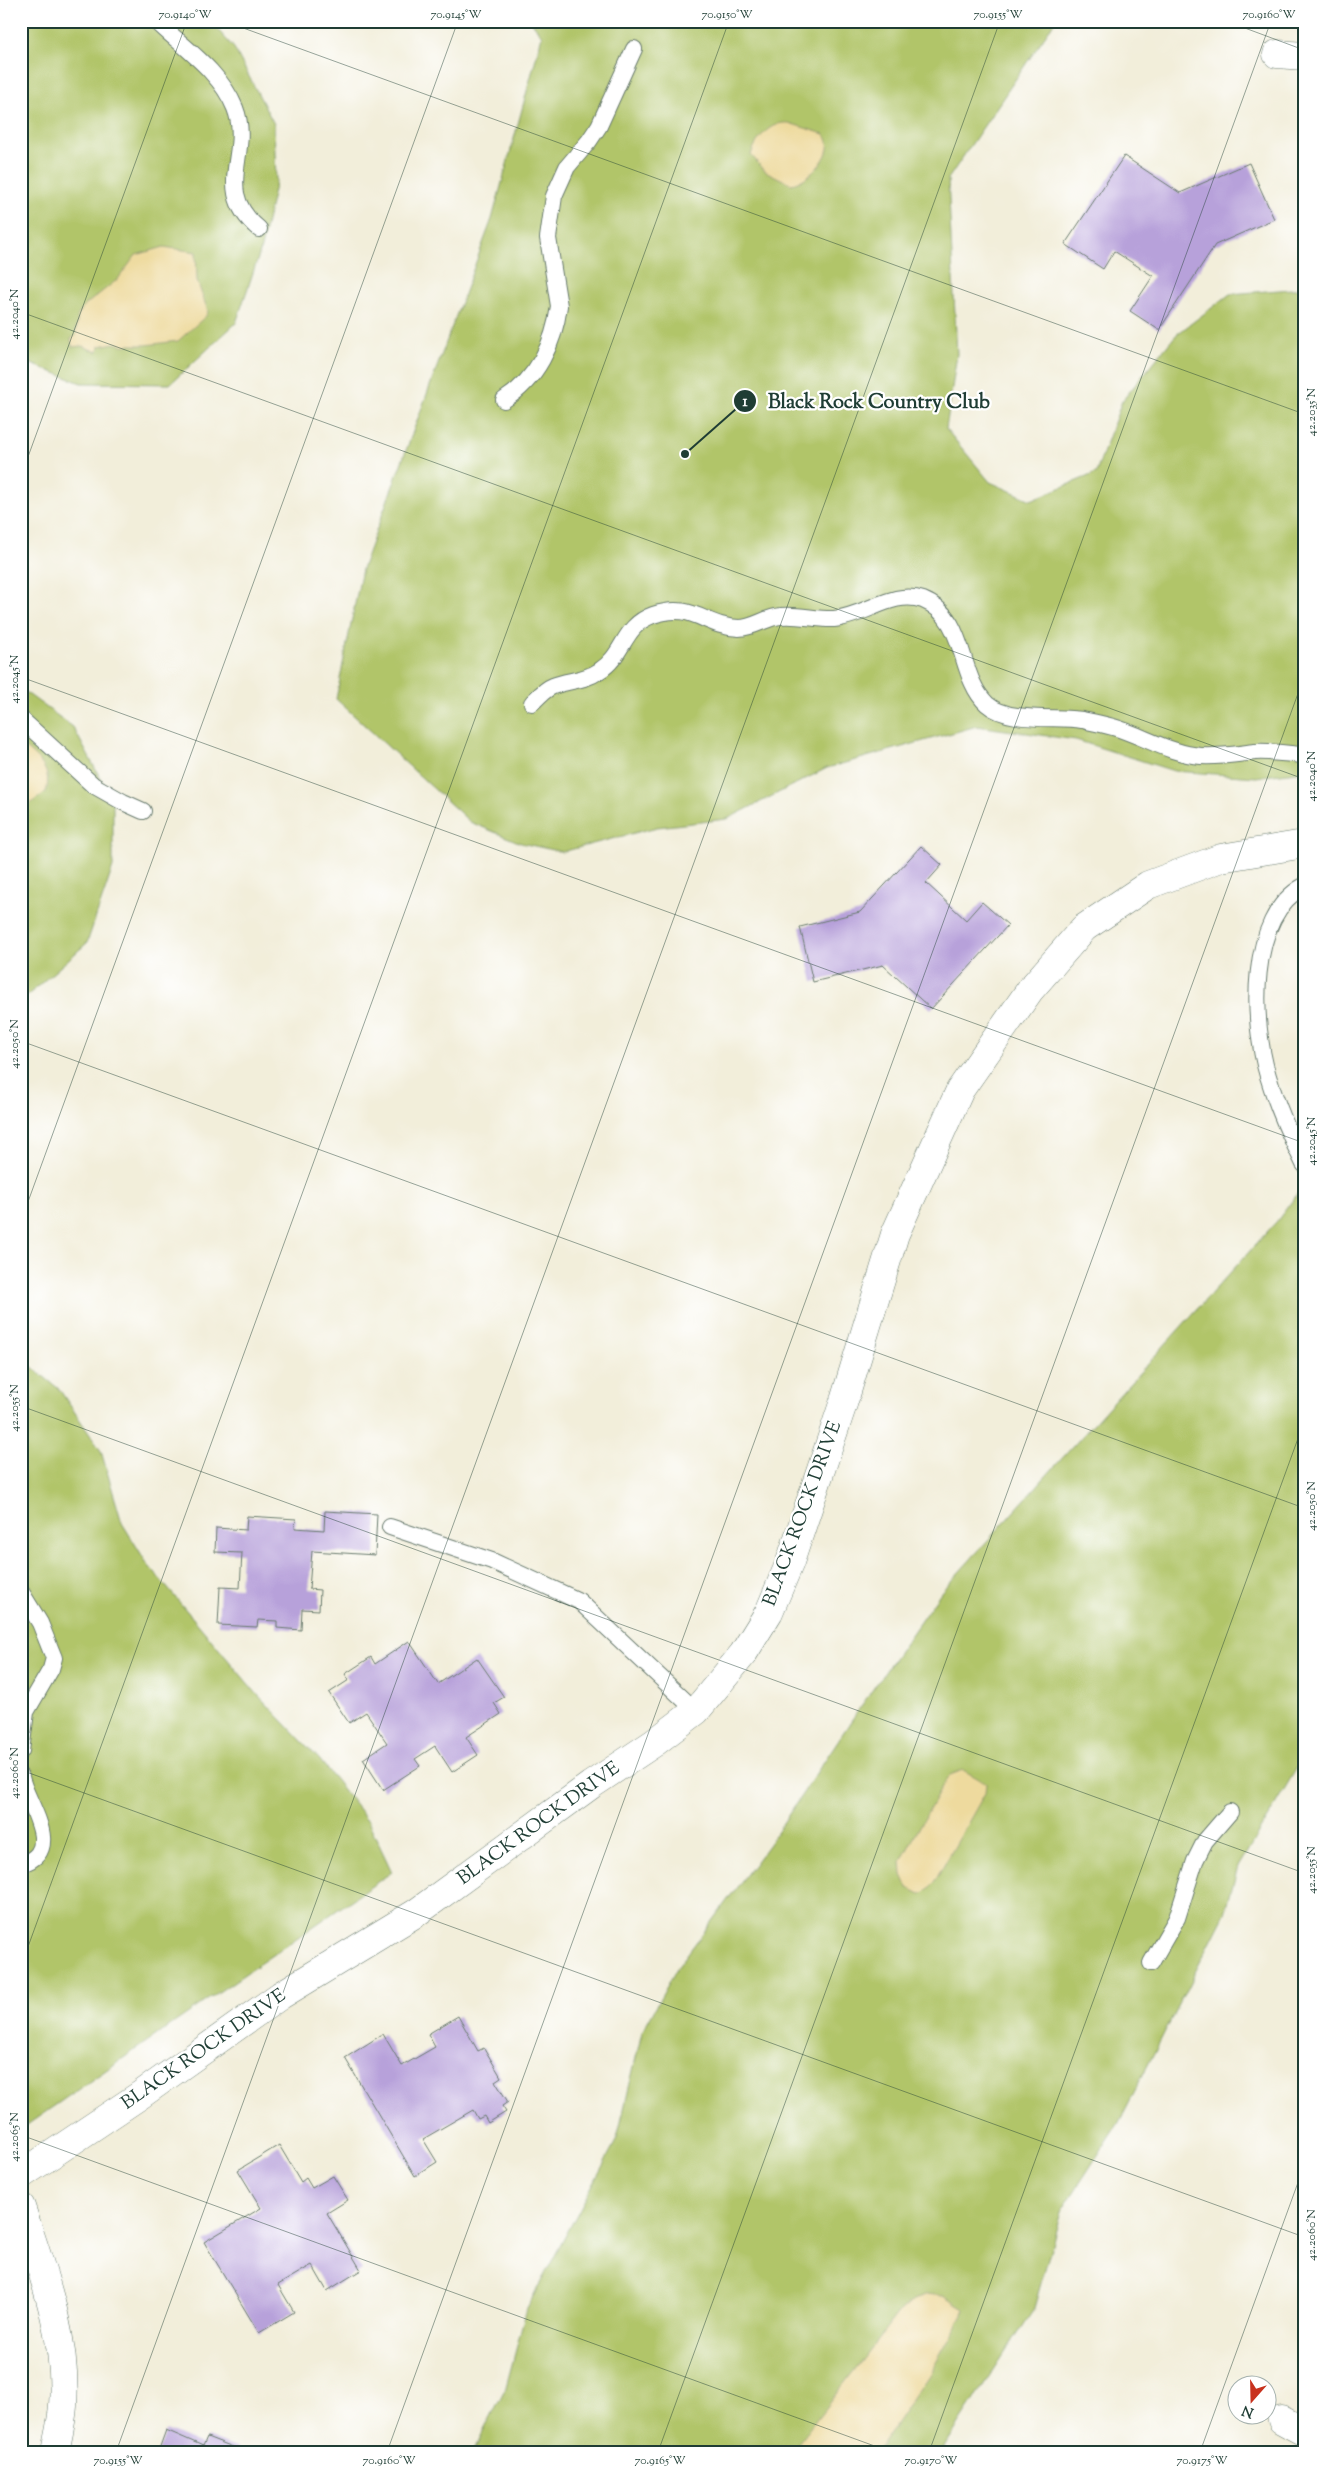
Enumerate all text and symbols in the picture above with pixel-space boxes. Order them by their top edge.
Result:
text: 70.9140°W [159,6,212,24]
text: 70.9145°W [430,6,482,24]
text: 70.9150°W [701,6,753,24]
text: 70.9155°W [973,6,1023,24]
text: 70.9160°W [1242,6,1296,24]
text: 42.2040°N [6,288,24,339]
callout: Black Rock Country Club [733,383,1000,418]
text: 42.2035°N [1303,387,1321,436]
text: Black Rock Country Club [768,389,990,418]
text: 1 [742,392,748,413]
text: 42.2045°N [6,654,24,703]
text: 42.2040°N [1303,750,1321,801]
text: 42.2050°N [6,1019,24,1069]
text: 42.2045°N [1303,1116,1321,1165]
text: 42.2055°N [6,1384,24,1432]
street label: BLACK ROCK DRIVE [757,1417,849,1610]
text: 42.2050°N [1303,1481,1321,1531]
text: 42.2060°N [6,1747,24,1799]
street label: BLACK ROCK DRIVE [452,1755,626,1892]
text: 42.2055°N [1303,1846,1321,1894]
street label: BLACK ROCK DRIVE [116,1983,292,2117]
text: 42.2065°N [6,2112,24,2162]
text: 42.2060°N [1303,2209,1321,2261]
north arrow [1228,2376,1278,2426]
text: N [1240,2399,1257,2422]
text: 70.9155°W [93,2452,143,2470]
text: 70.9160°W [362,2452,416,2470]
text: 70.9165°W [634,2452,686,2470]
text: 70.9170°W [905,2452,958,2470]
text: 70.9175°W [1176,2452,1228,2470]

